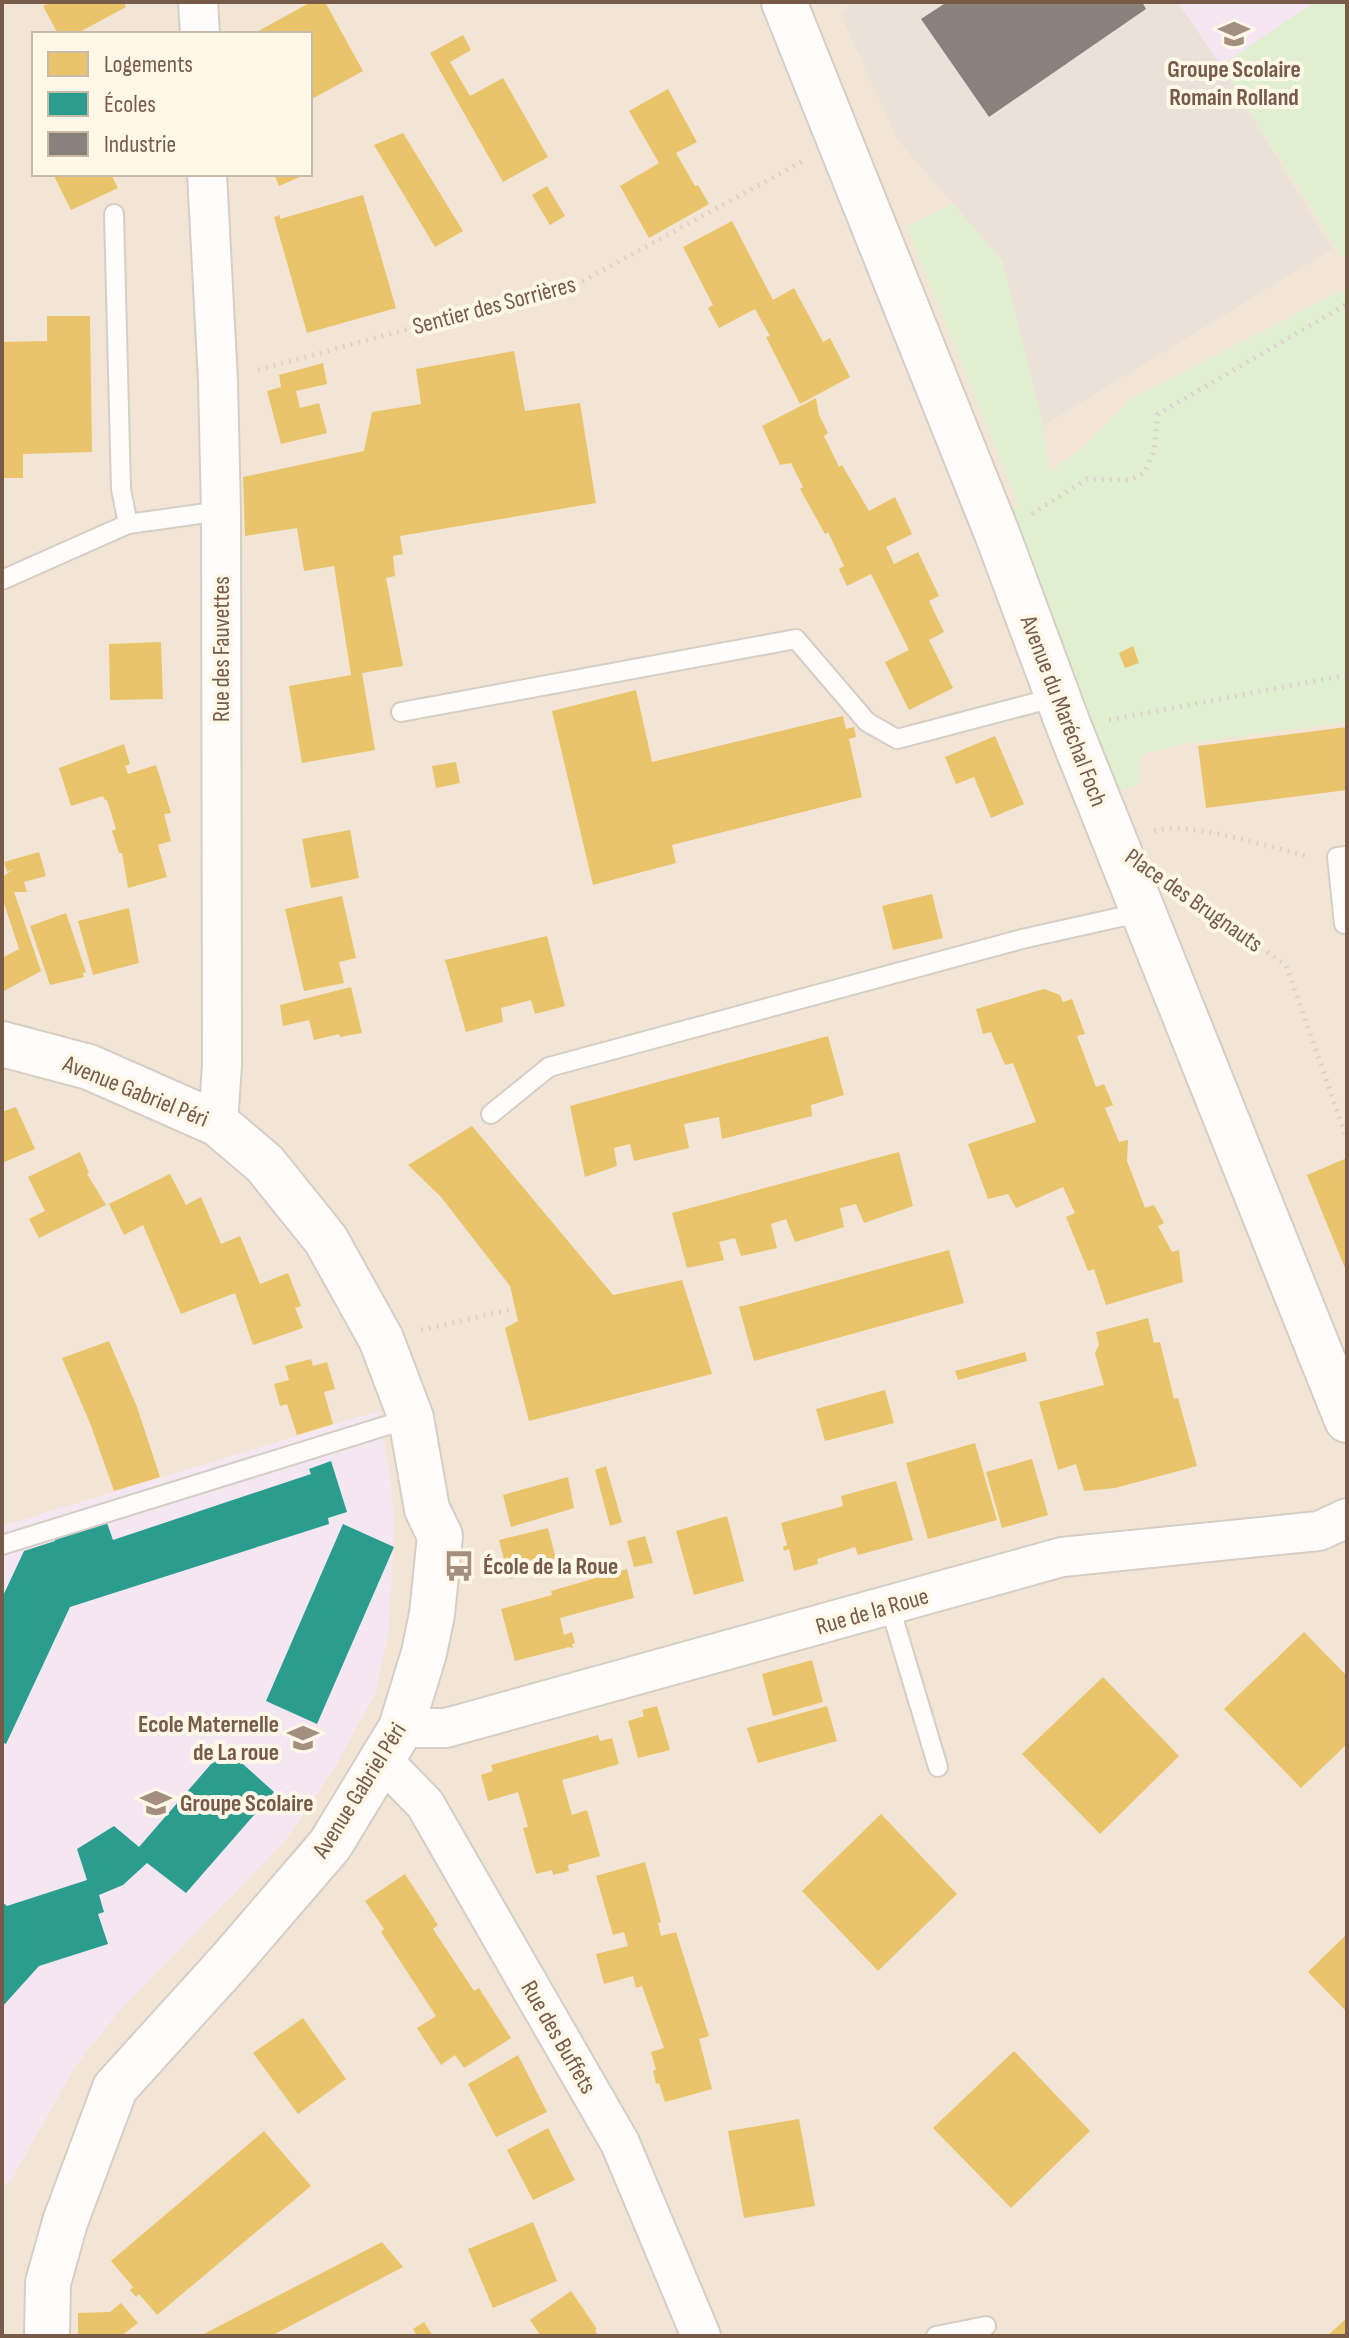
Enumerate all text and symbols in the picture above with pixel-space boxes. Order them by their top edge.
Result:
school or university icon: Groupe Scolaire Romain Rolland [1217,17,1251,51]
legend [32,32,312,176]
text: Logements [104,50,193,79]
place label: Groupe Scolaire Romain Rolland [1167,55,1301,112]
text: Écoles [104,90,156,119]
text: Industrie [104,130,176,159]
street label: Sentier des Sorrières [409,270,579,341]
street label: Rue des Fauvettes [207,576,236,722]
street label: Avenue du Maréchal Foch [1013,611,1113,811]
street label: Place des Brugnauts [1119,842,1268,959]
street label: Avenue Gabriel Péri [58,1049,213,1134]
bus stop icon: École de la Roue [442,1549,476,1583]
place label: École de la Roue [483,1552,618,1581]
street label: Rue de la Roue [812,1582,932,1641]
place label: Ecole Maternelle de La roue [138,1710,279,1767]
street label: Avenue Gabriel Péri [306,1717,413,1864]
school or university icon: Ecole Maternelle de La roue [286,1721,320,1755]
school or university icon: Groupe Scolaire [139,1786,173,1820]
place label: Groupe Scolaire [180,1789,313,1818]
street label: Rue des Buffets [515,1975,603,2099]

